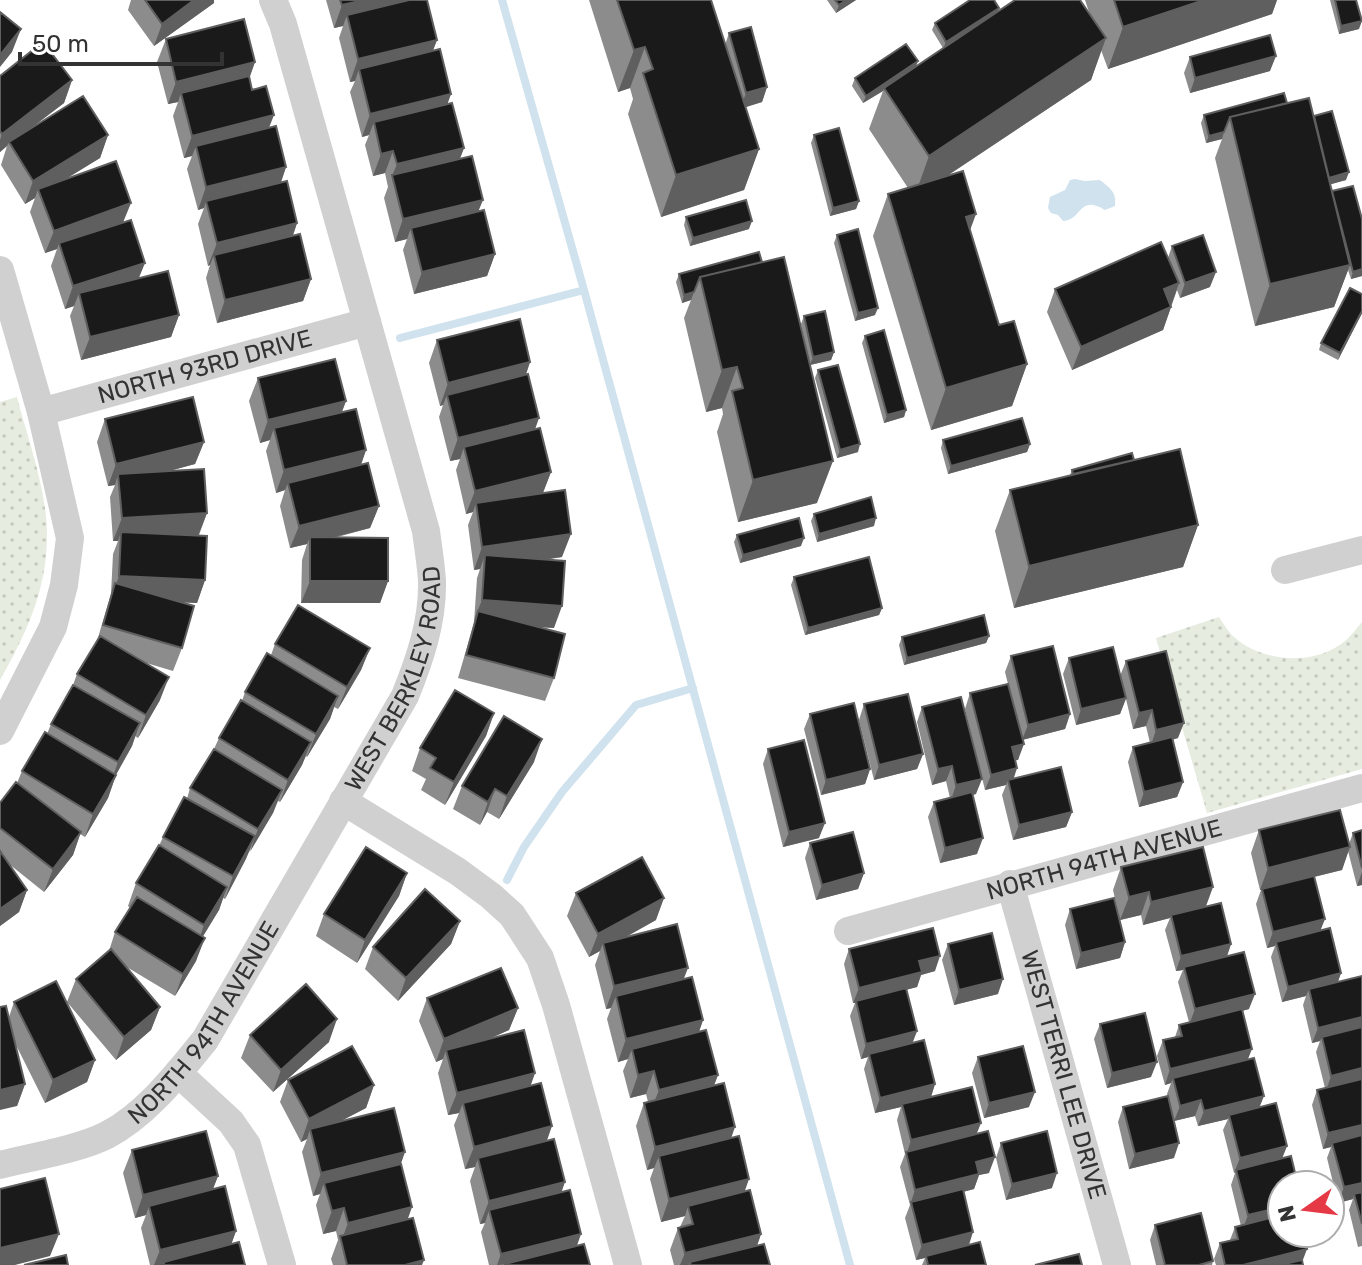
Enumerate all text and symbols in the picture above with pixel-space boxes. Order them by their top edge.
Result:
scale bar [20,16,222,66]
text: 50 m [32,30,89,58]
street label: NORTH 93RD DRIVE [95,324,315,410]
street label: WEST BERKLEY ROAD [339,565,446,796]
street label: NORTH 94TH AVENUE [983,814,1225,906]
street label: NORTH 94TH AVENUE [122,916,285,1130]
street label: WEST TERRI LEE DRIVE [1015,947,1112,1202]
north arrow [1266,1169,1346,1249]
text: N [1272,1203,1302,1225]

